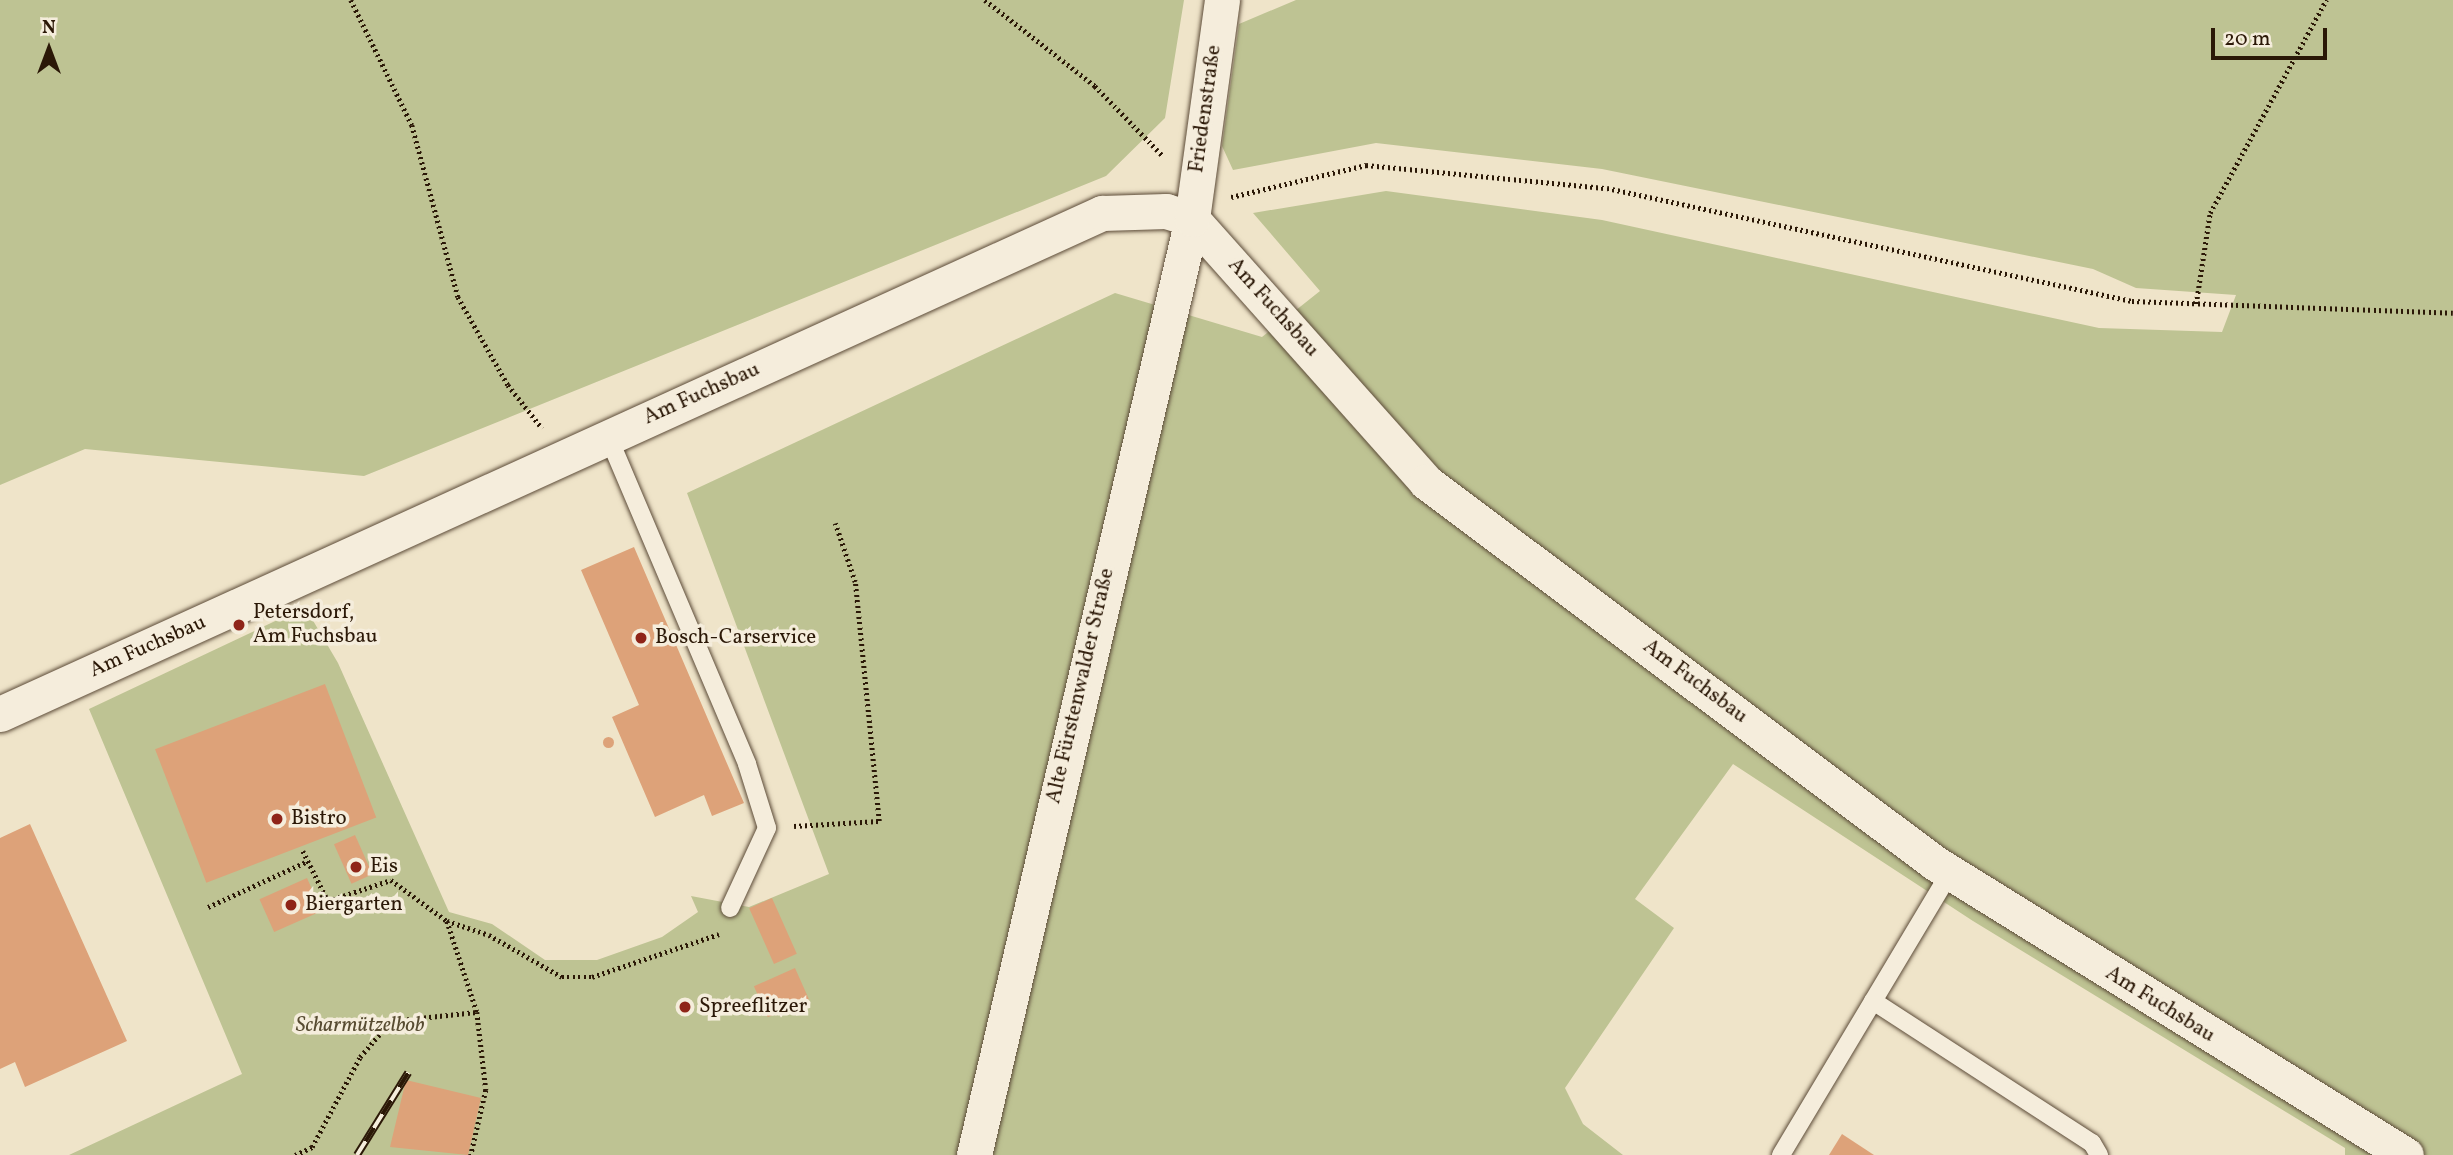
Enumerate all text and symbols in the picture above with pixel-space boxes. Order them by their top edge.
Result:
north arrow [14,14,84,84]
scale bar [2215,14,2330,58]
text: N [42,15,56,41]
text: 20 m [2224,25,2270,54]
street label: Friedenstraße [1185,44,1227,174]
street label: Am Fuchsbau [1222,253,1324,363]
street label: Am Fuchsbau [640,357,764,431]
street label: Alte Fürstenwalder Straße [1042,566,1120,806]
place label: Petersdorf, Am Fuchsbau [253,600,378,650]
street label: Am Fuchsbau [86,610,210,684]
marker: Petersdorf, Am Fuchsbau [231,617,247,633]
place label: Bosch-Carservice [655,625,816,651]
marker: Bosch-Carservice [633,630,649,646]
street label: Am Fuchsbau [1638,634,1752,730]
place label: Bistro [291,806,347,832]
marker: Bistro [269,811,285,827]
place label: Eis [370,854,398,880]
marker: Eis [348,859,364,875]
place label: Biergarten [305,892,403,918]
marker: Biergarten [283,897,299,913]
street label: Am Fuchsbau [2100,961,2220,1049]
place label: Spreeflitzer [699,994,807,1020]
marker: Spreeflitzer [677,999,693,1015]
park label: Scharmützelbob [296,1013,424,1039]

